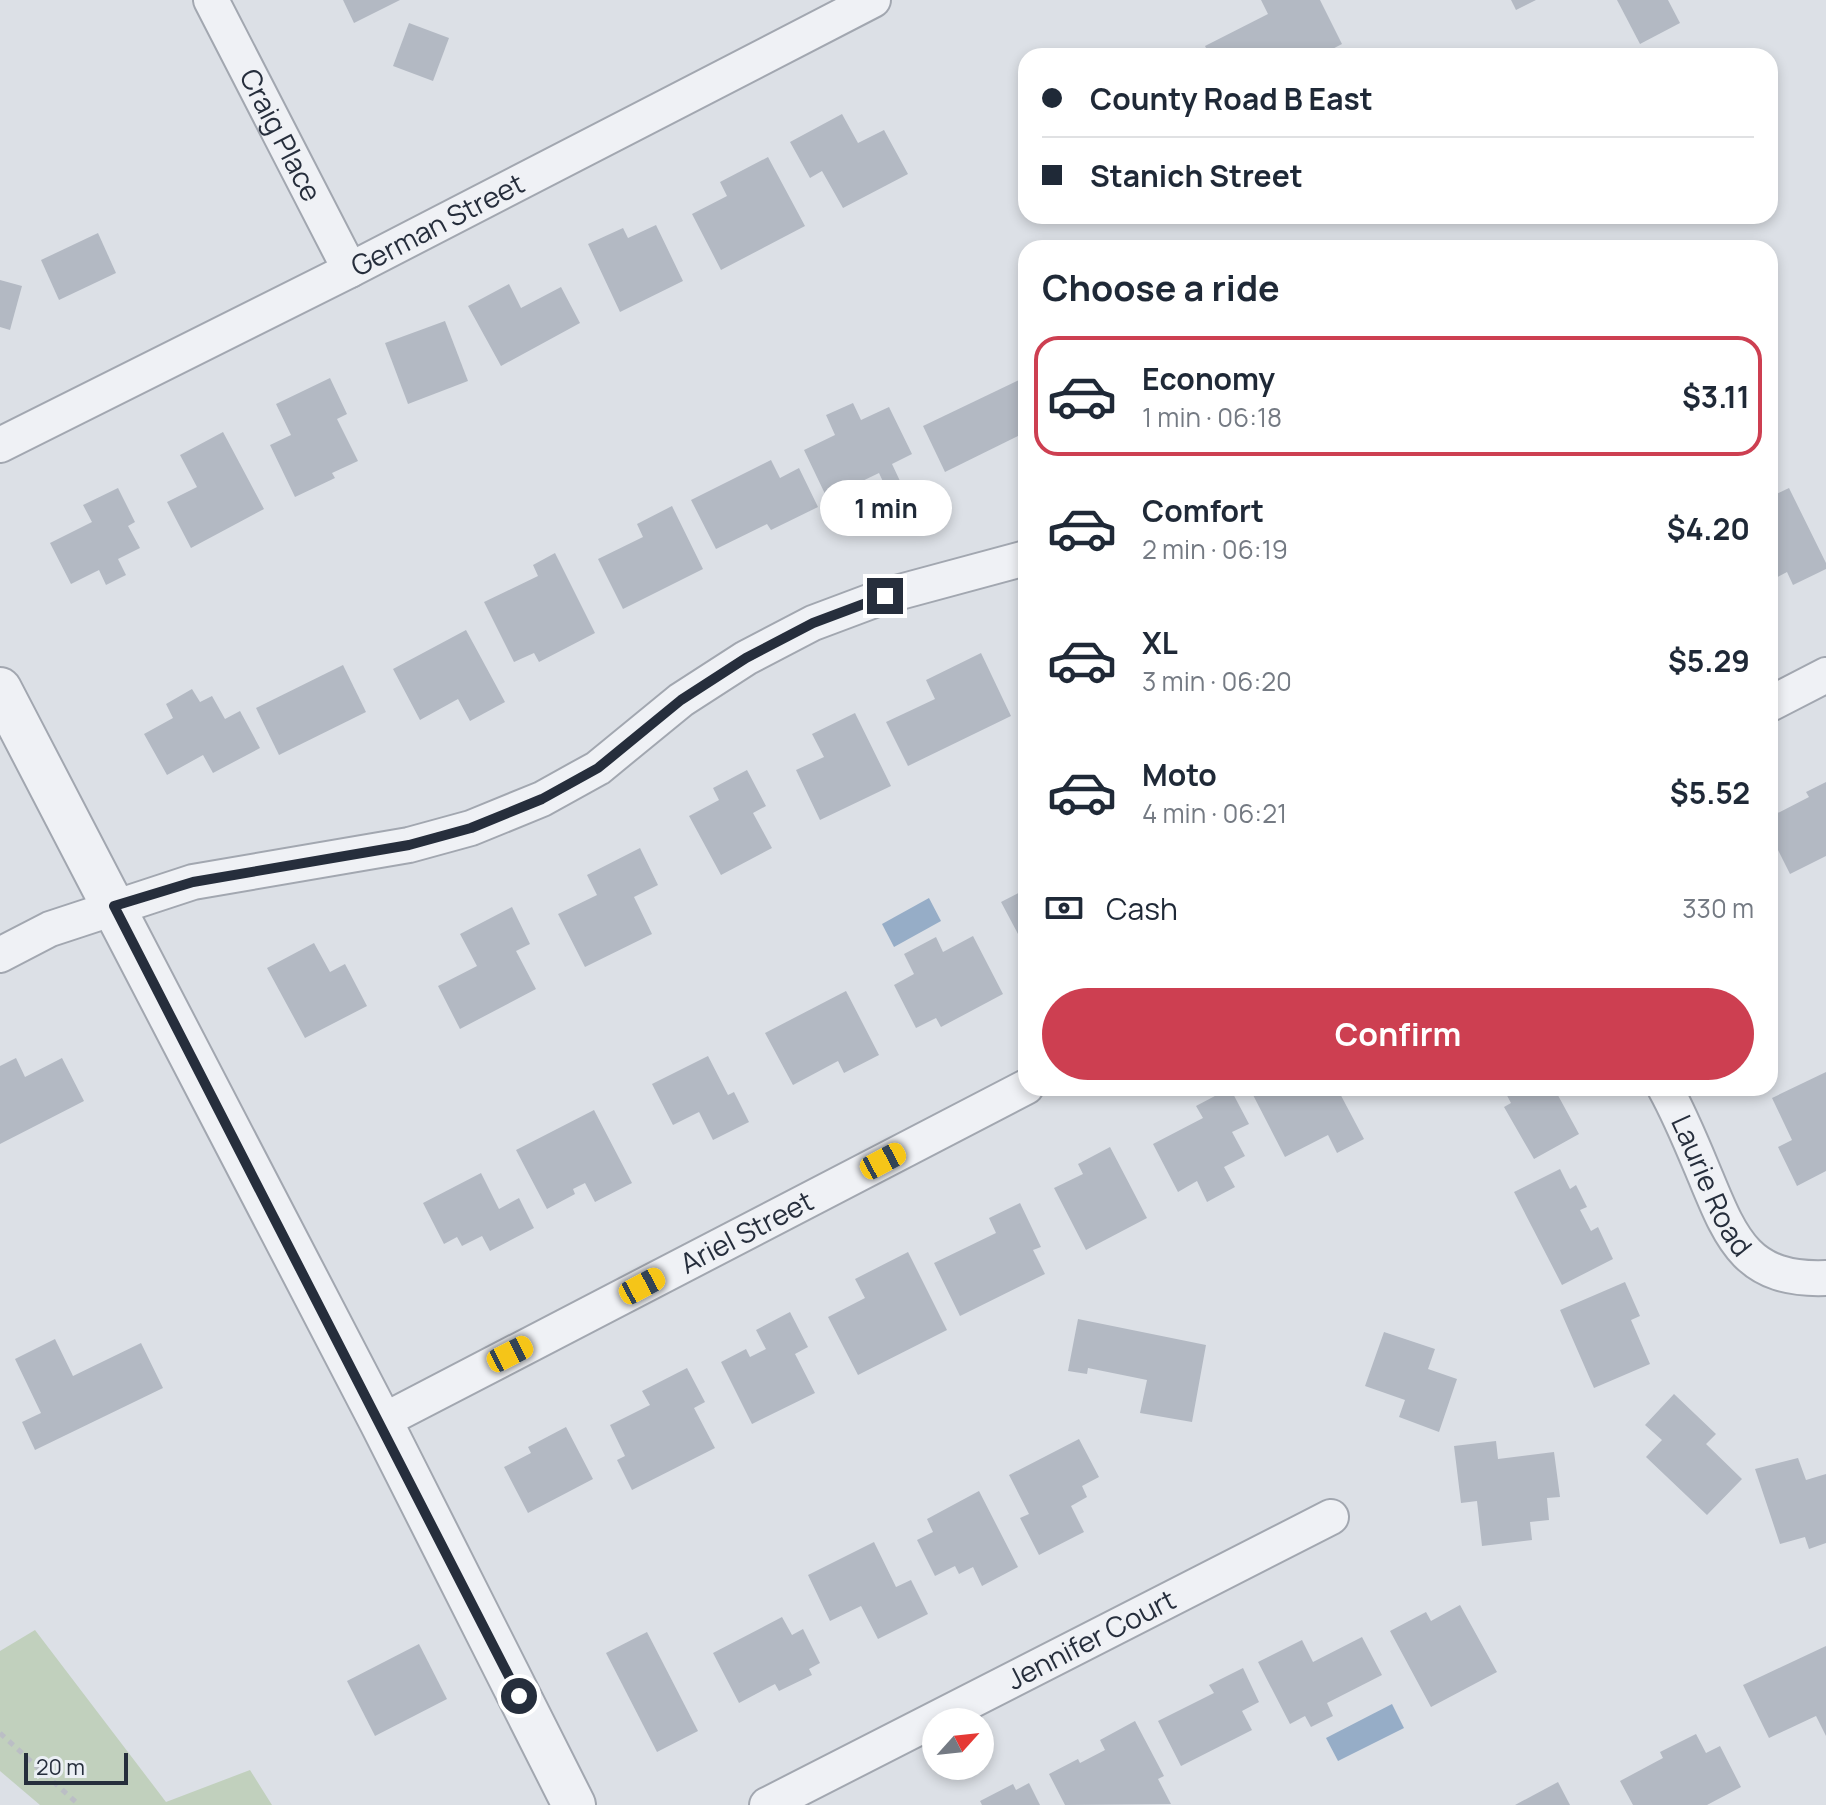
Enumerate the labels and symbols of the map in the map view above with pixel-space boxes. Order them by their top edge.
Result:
street label: Craig Place [232,62,331,208]
street label: German Street [344,163,530,284]
callout: 1 min [819,480,951,536]
route end [867,578,903,614]
street label: Laurie Road [1663,1108,1761,1264]
car [856,1139,910,1183]
street label: Ariel Street [673,1181,819,1282]
car [615,1264,669,1308]
car [483,1332,537,1376]
street label: Jennifer Court [1000,1580,1182,1698]
route start [501,1678,537,1714]
north arrow [922,1708,994,1780]
scale bar [24,1749,128,1785]

